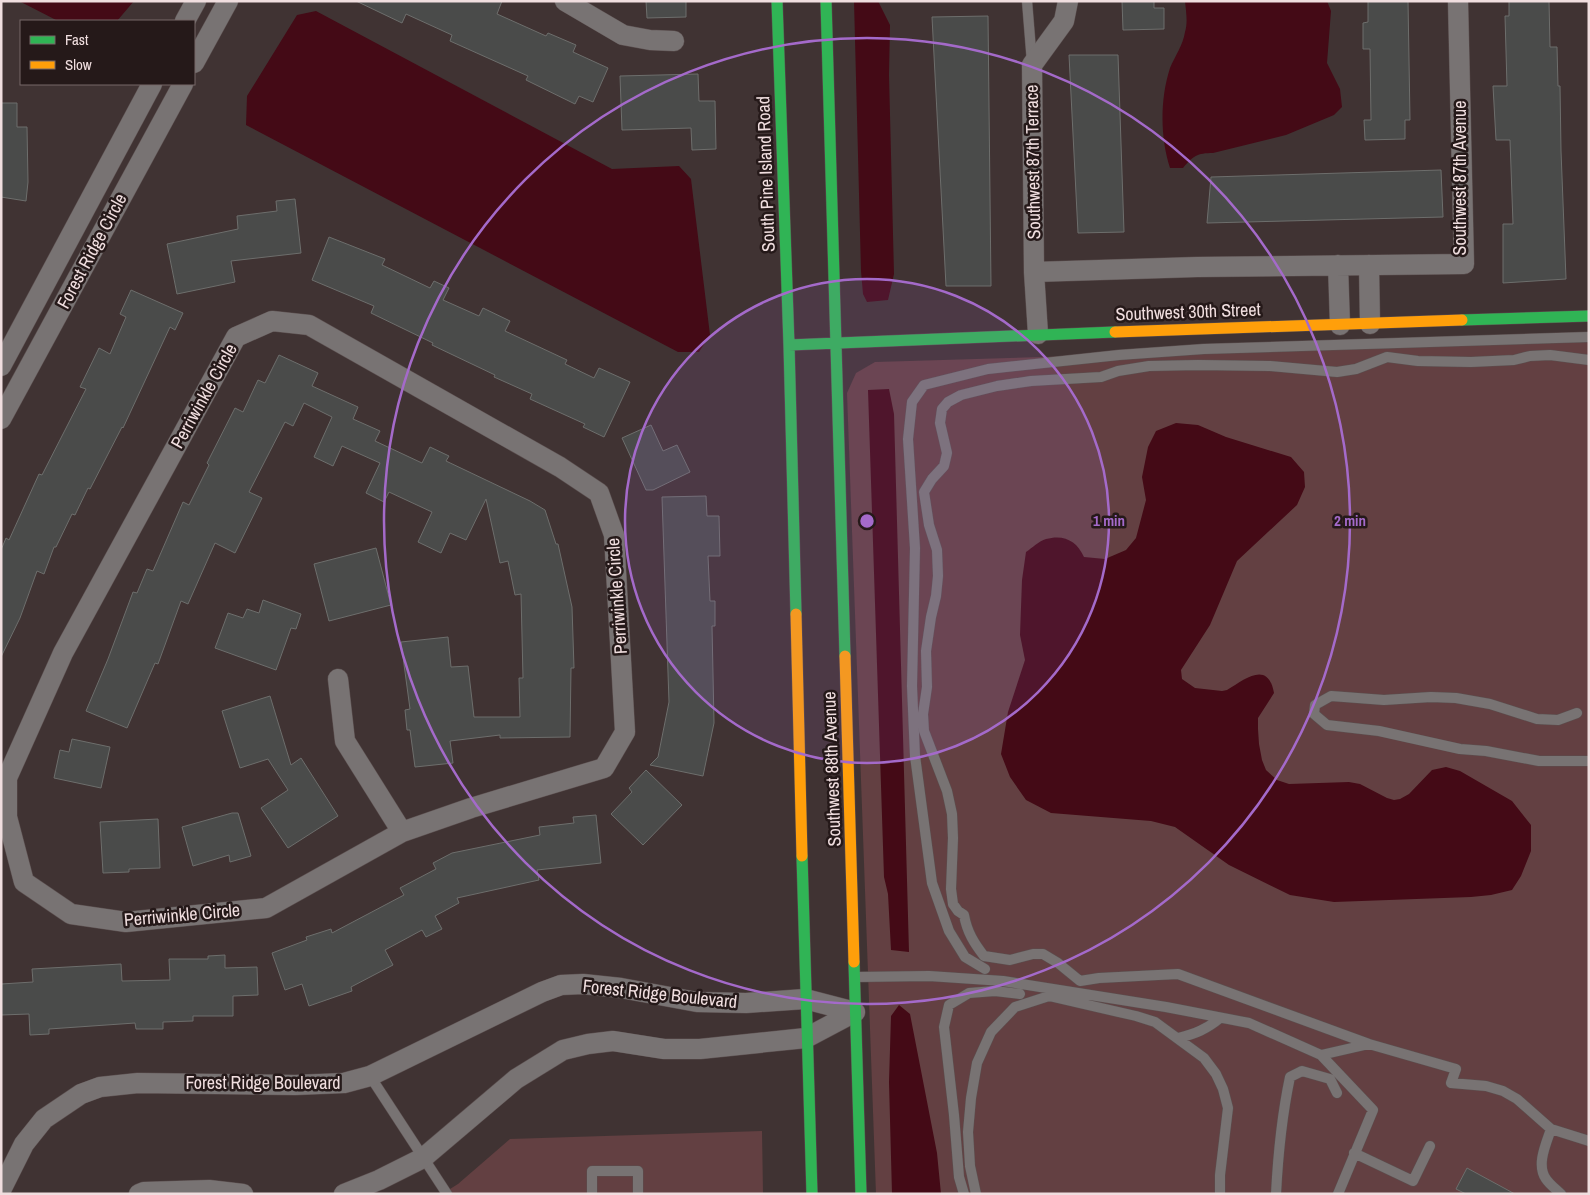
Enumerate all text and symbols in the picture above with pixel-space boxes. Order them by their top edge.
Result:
legend [20,20,195,85]
text: Fast [65,29,89,50]
text: Slow [65,54,92,75]
street label: Southwest 87th Terrace [1019,84,1046,240]
street label: South Pine Island Road [750,96,781,252]
street label: Southwest 87th Avenue [1447,101,1472,255]
street label: Forest Ridge Circle [51,189,132,313]
street label: Southwest 30th Street [1115,296,1261,327]
street label: Perriwinkle Circle [164,339,243,453]
text: 1 min [1093,510,1125,531]
text: 2 min [1334,510,1366,531]
centre of rings [858,512,876,530]
street label: Perriwinkle Circle [600,537,633,655]
street label: Southwest 88th Avenue [816,691,847,847]
street label: Perriwinkle Circle [123,897,241,932]
street label: Forest Ridge Boulevard [582,973,739,1014]
street label: Forest Ridge Boulevard [185,1070,341,1095]

